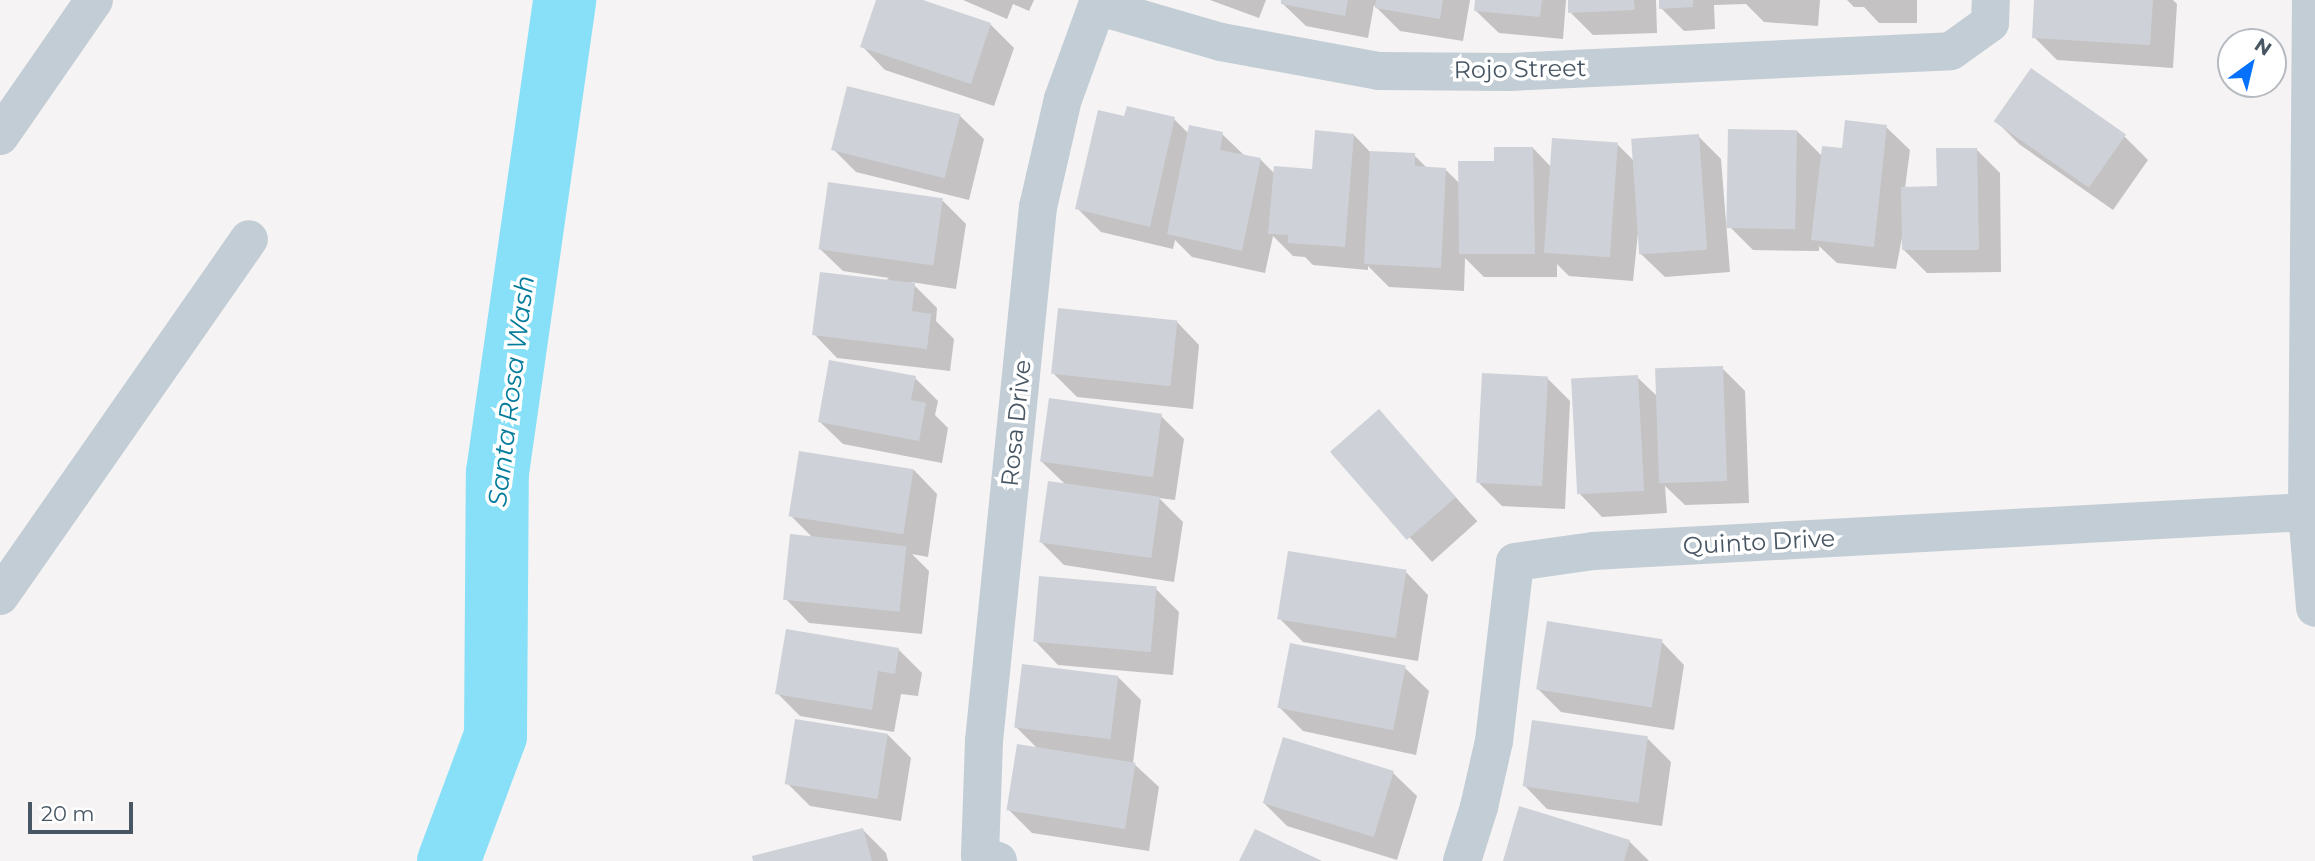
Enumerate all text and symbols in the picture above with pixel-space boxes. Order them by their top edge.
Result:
north arrow [2217,28,2287,98]
text: N [2250,33,2276,61]
street label: Rojo Street [1453,53,1587,85]
water label: Santa Rosa Wash [482,274,542,508]
street label: Rosa Drive [995,358,1037,488]
street label: Quinto Drive [1682,524,1836,560]
scale bar [32,788,136,832]
text: 20 m [41,801,95,826]

